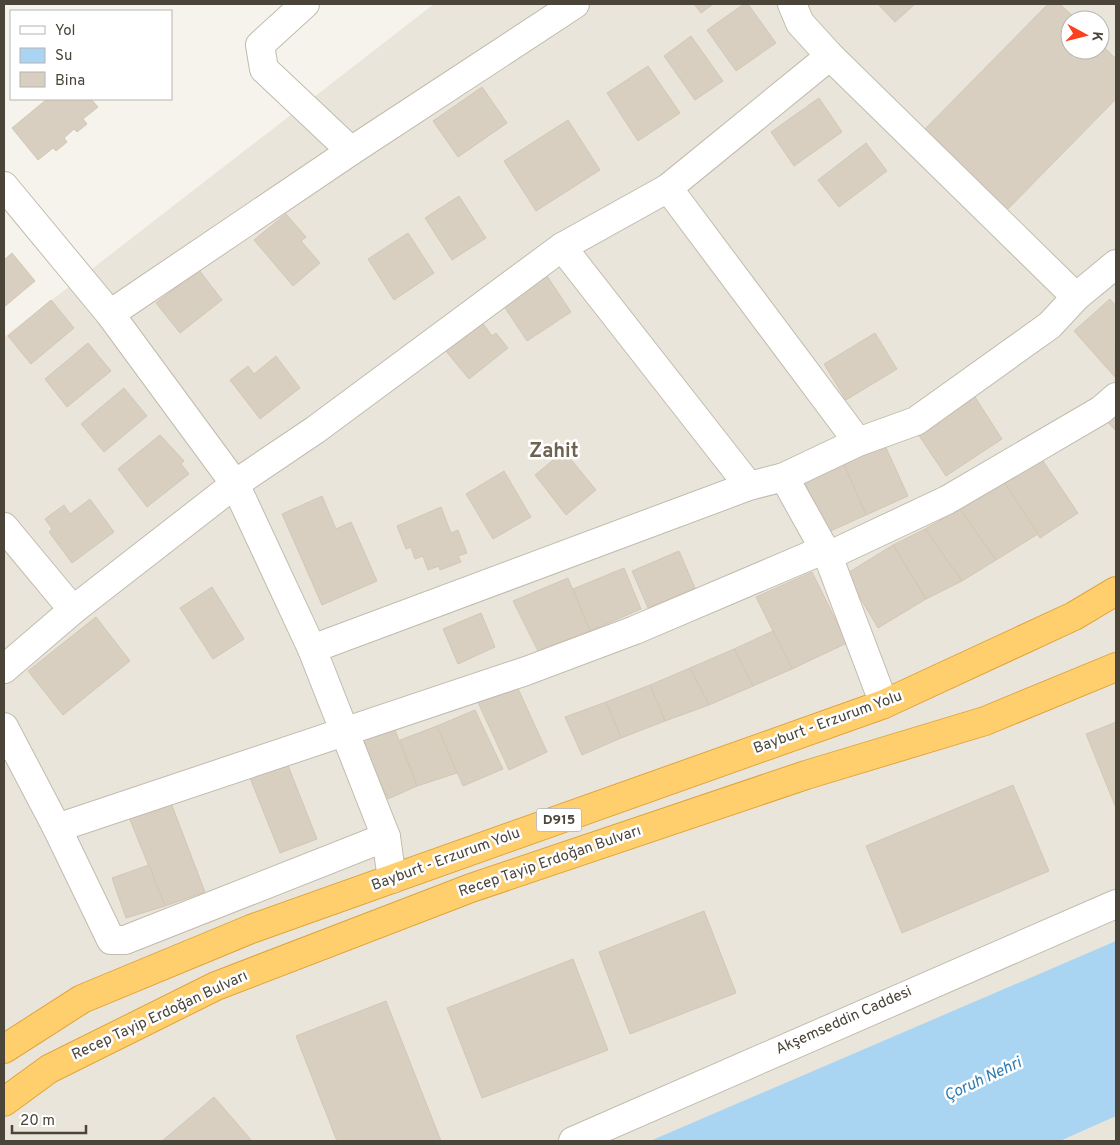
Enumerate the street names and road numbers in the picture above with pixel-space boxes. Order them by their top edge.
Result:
street label: Bayburt - Erzurum Yolu [751,687,905,759]
road number: D915 [536,808,582,832]
street label: Recep Tayip Erdoğan Bulvarı [456,822,644,902]
street label: Bayburt - Erzurum Yolu [369,824,523,896]
street label: Recep Tayip Erdoğan Bulvarı [69,967,251,1065]
street label: Akşemseddin Caddesi [773,982,915,1060]

